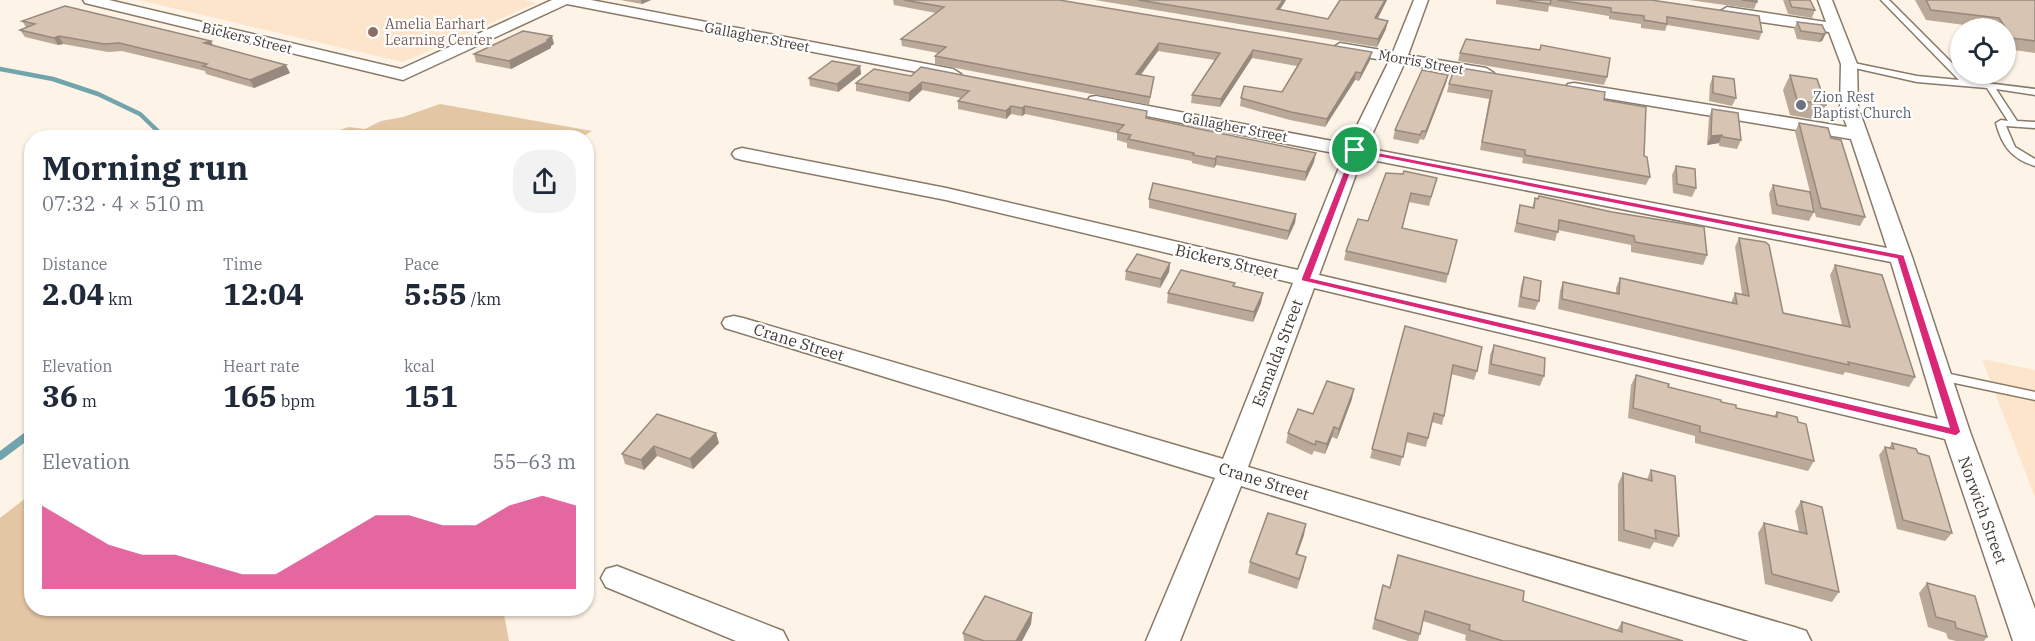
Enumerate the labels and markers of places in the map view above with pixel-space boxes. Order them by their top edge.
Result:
place label: Amelia Earhart Learning Center [385,15,493,49]
marker: Amelia Earhart Learning Center [366,25,380,39]
place label: Zion Rest Baptist Church [1813,88,1912,122]
marker: Zion Rest Baptist Church [1794,98,1808,112]
pin [1329,124,1380,175]

